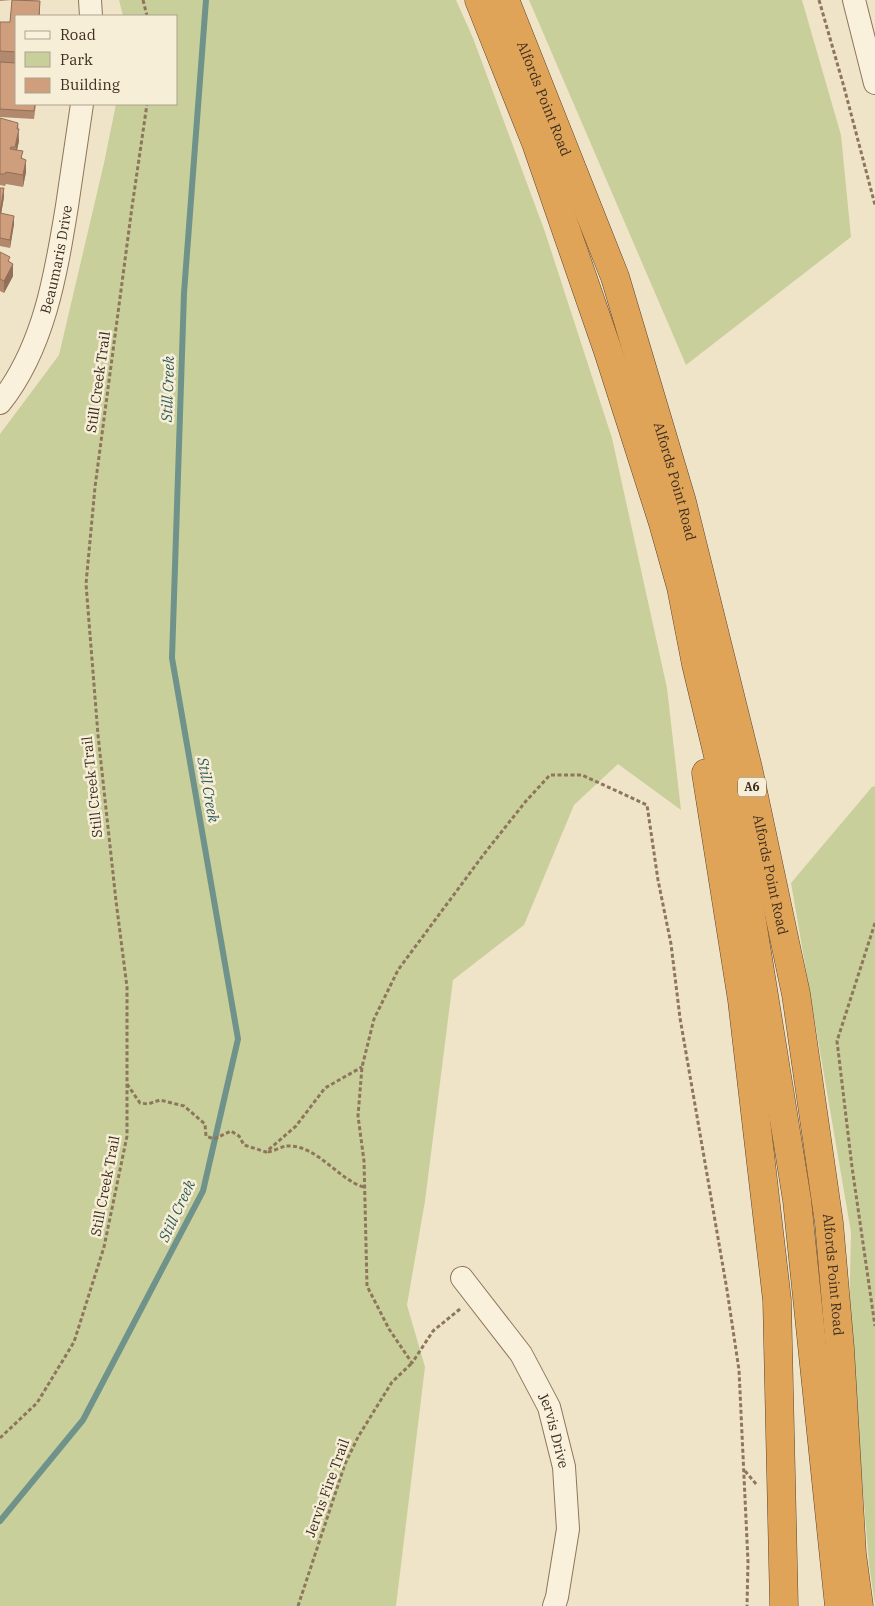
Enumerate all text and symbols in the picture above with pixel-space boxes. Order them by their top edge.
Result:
legend [15,15,178,105]
text: Road [60,25,96,44]
street label: Alfords Point Road [513,38,575,159]
text: Park [60,50,93,69]
text: Building [60,75,120,94]
street label: Beaumaris Drive [36,204,76,316]
street label: Still Creek Trail [82,330,114,434]
water label: Still Creek [157,356,178,423]
street label: Alfords Point Road [650,420,700,543]
street label: Still Creek Trail [78,735,106,839]
water label: Still Creek [193,755,224,824]
road number: A6 [738,778,766,796]
street label: Alfords Point Road [749,813,792,937]
street label: Still Creek Trail [86,1134,124,1238]
water label: Still Creek [154,1177,199,1246]
street label: Alfords Point Road [819,1212,848,1337]
street label: Jervis Drive [534,1389,573,1470]
street label: Jervis Fire Trail [301,1436,353,1540]

